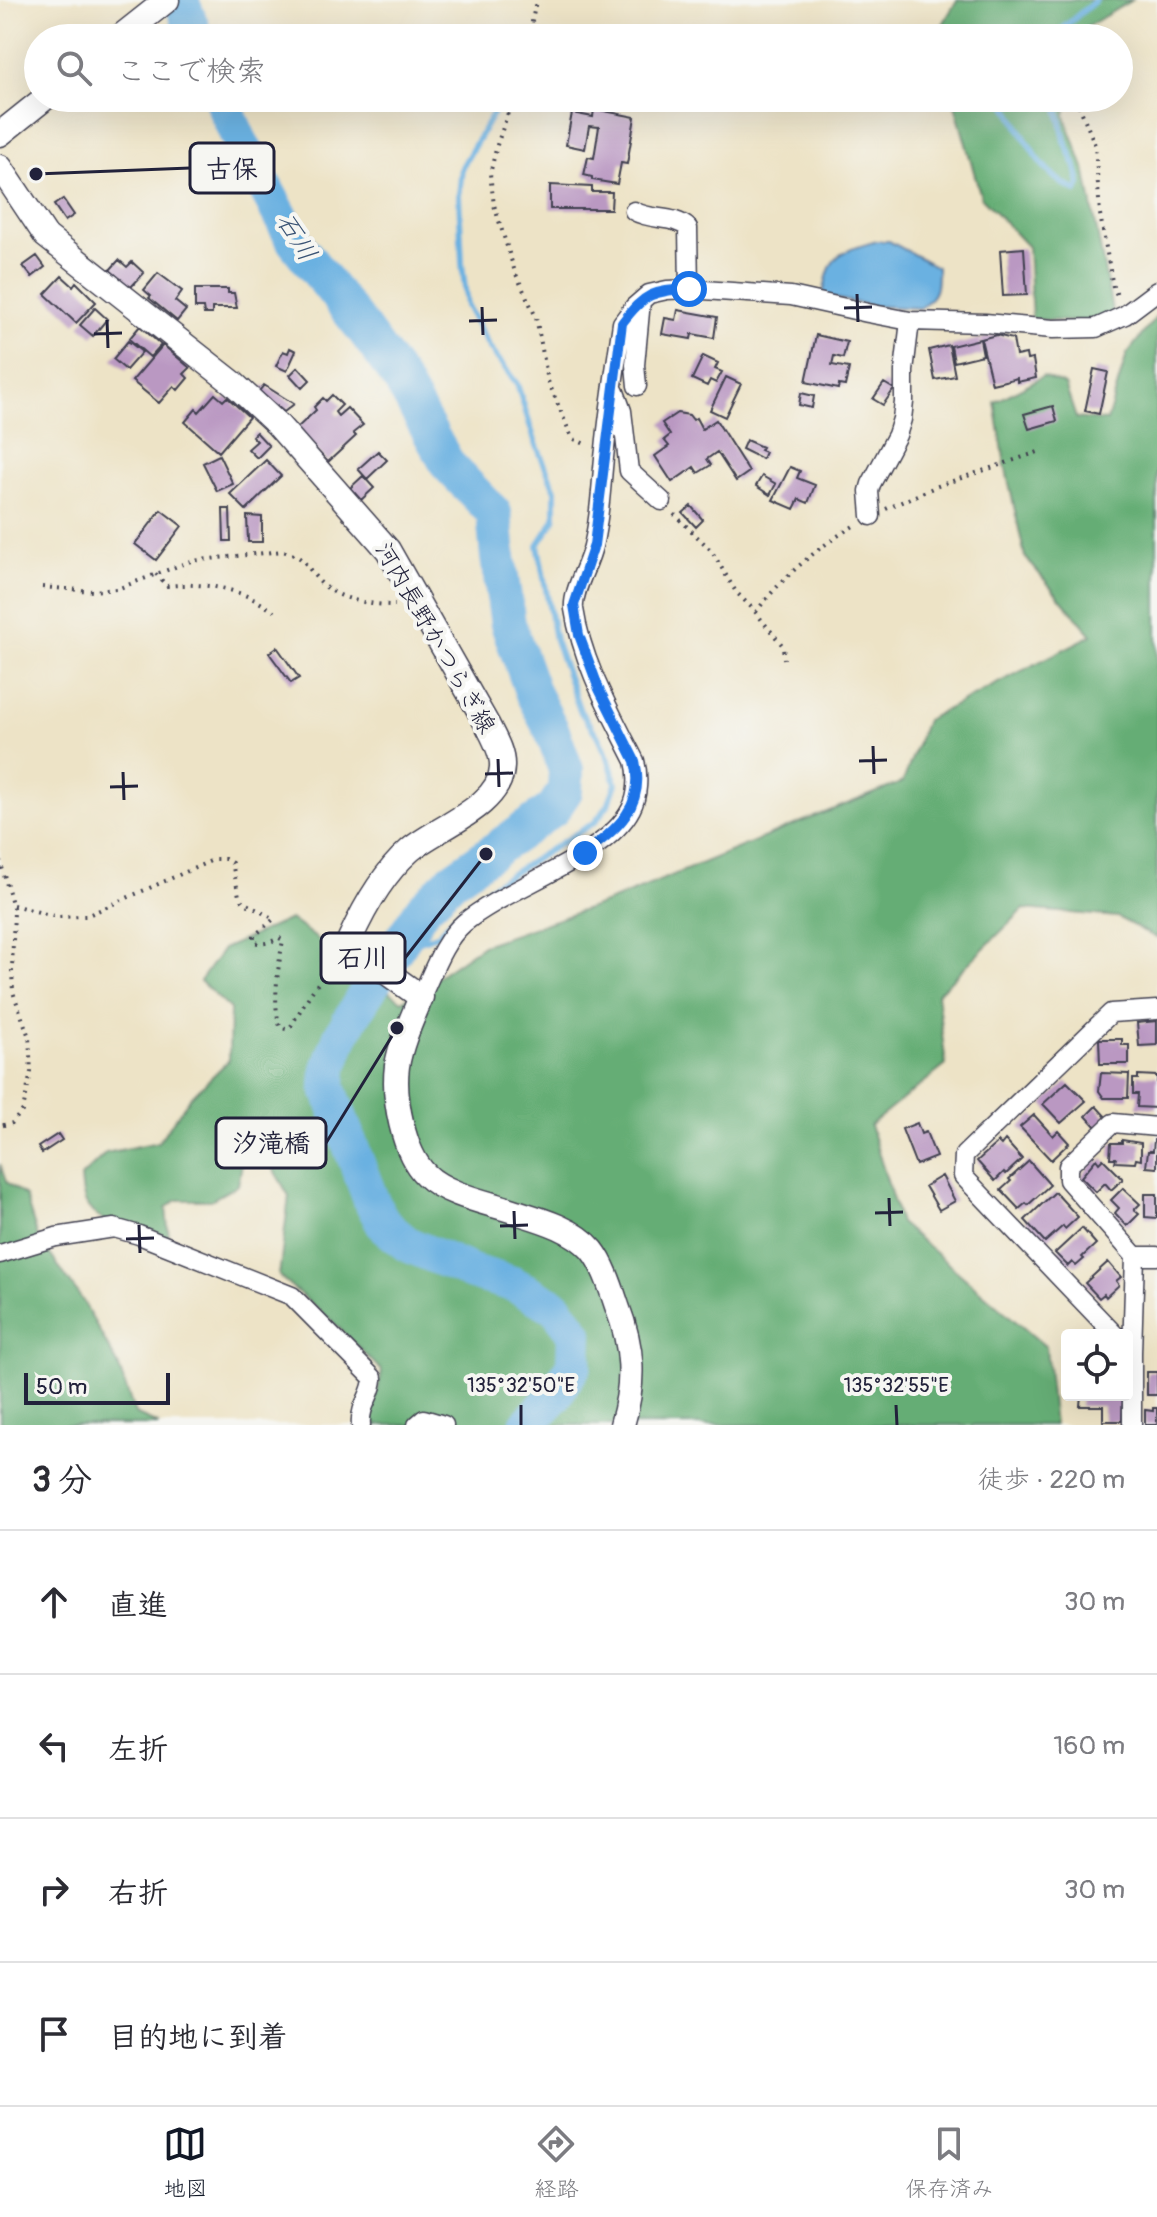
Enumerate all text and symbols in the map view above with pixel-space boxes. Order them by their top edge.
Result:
search box [24,24,1133,112]
icon: search [52,46,96,90]
text: ここで検索 [116,53,266,90]
callout: 古保 [190,143,274,193]
text: 古保 [206,154,258,186]
water label: 石川 [269,206,323,268]
route start [671,271,707,307]
street label: 河内長野かつらぎ線 [368,537,502,739]
route end [567,835,603,871]
callout: 石川 [321,933,405,983]
text: 石川 [337,943,389,975]
callout: 汐滝橋 [216,1118,326,1168]
text: 汐滝橋 [232,1128,310,1160]
map controls [1061,1329,1133,1401]
button: locate [1061,1329,1133,1401]
scale bar [24,1369,170,1405]
text: 50 m [36,1373,87,1401]
text: 135°32'50"E [467,1373,575,1398]
text: 135°32'55"E [843,1373,949,1398]
text: 3 分 [32,1459,92,1502]
text: 徒歩 · 220 m [978,1464,1125,1496]
icon: ahead [32,1580,76,1624]
text: 30 m [1064,1586,1125,1618]
text: 直進 [108,1587,168,1624]
icon: left [32,1724,76,1768]
text: 160 m [1053,1730,1125,1762]
text: 左折 [108,1731,168,1768]
icon: right [32,1868,76,1912]
text: 30 m [1064,1874,1125,1906]
text: 右折 [108,1875,168,1912]
icon: arrive [32,2012,76,2056]
text: 目的地に到着 [108,2019,288,2056]
tab: 地図 [163,2122,208,2203]
tab: 経路 [534,2122,579,2203]
tab: 保存済み [905,2122,994,2203]

